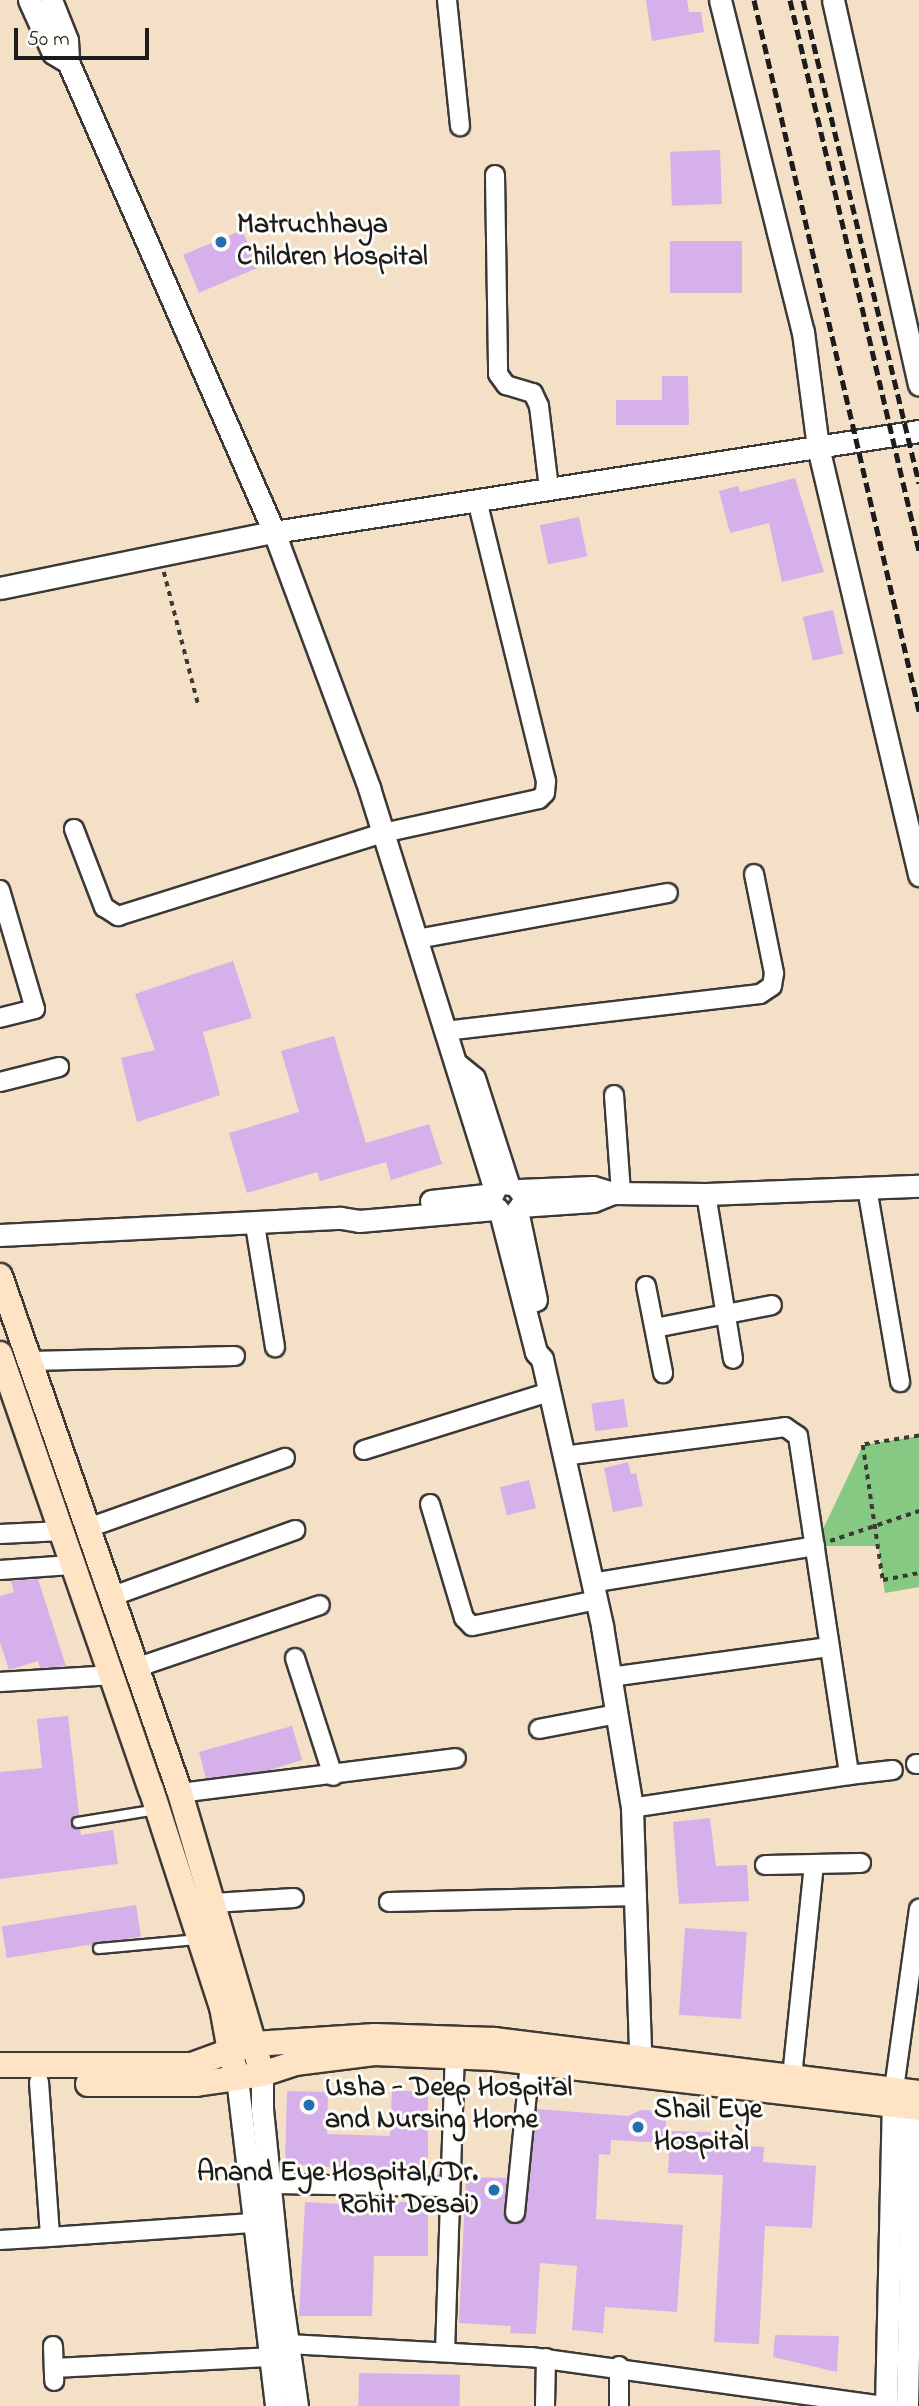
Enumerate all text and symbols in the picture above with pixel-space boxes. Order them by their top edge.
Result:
scale bar [18,14,152,58]
text: 50 m [27,25,70,55]
place label: Matruchhaya Children Hospital [237,209,428,275]
marker: Matruchhaya Children Hospital [211,232,231,252]
place label: Usha - Deep Hospital and Nursing Home [325,2072,572,2138]
place label: Shail Eye Hospital [654,2094,762,2160]
marker: Usha - Deep Hospital and Nursing Home [299,2095,319,2115]
marker: Shail Eye Hospital [628,2117,648,2137]
place label: Anand Eye Hospital,(Dr. Rohit Desai) [197,2157,478,2223]
marker: Anand Eye Hospital,(Dr. Rohit Desai) [484,2180,504,2200]

